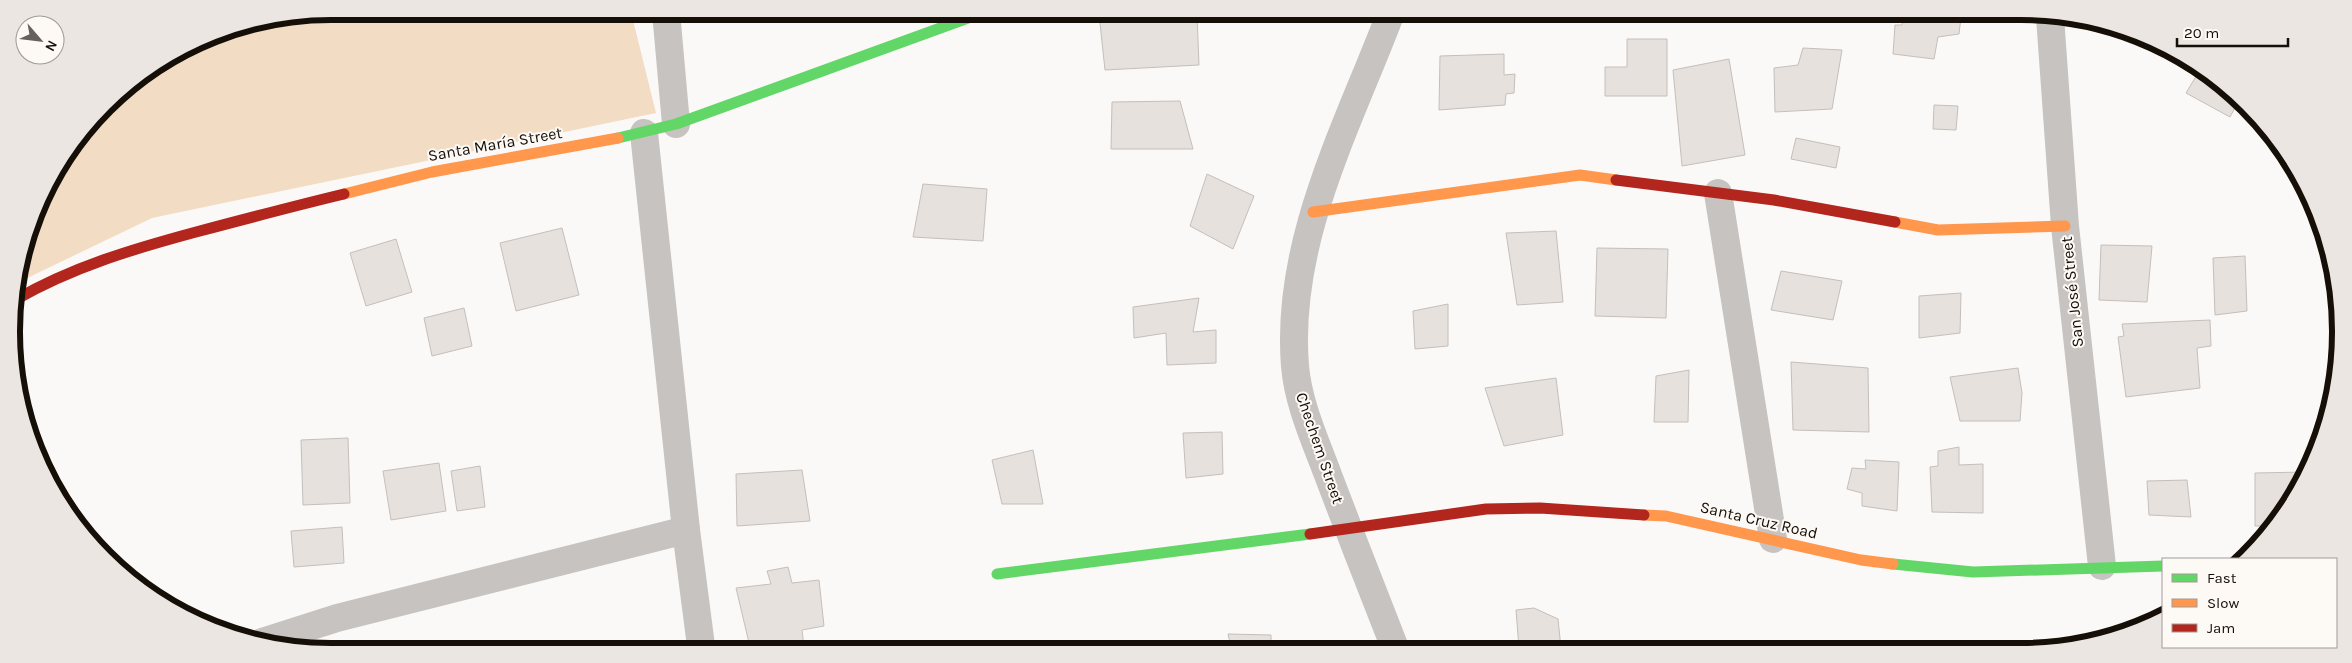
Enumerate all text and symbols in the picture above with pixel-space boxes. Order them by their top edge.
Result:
north arrow [15,15,65,65]
scale bar [2177,15,2288,47]
text: 20 m [2184,24,2219,42]
text: N [41,37,61,54]
street label: Santa María Street [426,123,564,165]
street label: San José Street [2057,236,2087,348]
street label: Chechem Street [1292,390,1348,506]
street label: Santa Cruz Road [1698,497,1820,543]
legend [2162,558,2337,648]
text: Fast [2207,569,2237,587]
text: Slow [2207,594,2239,612]
text: Jam [2207,619,2235,637]

